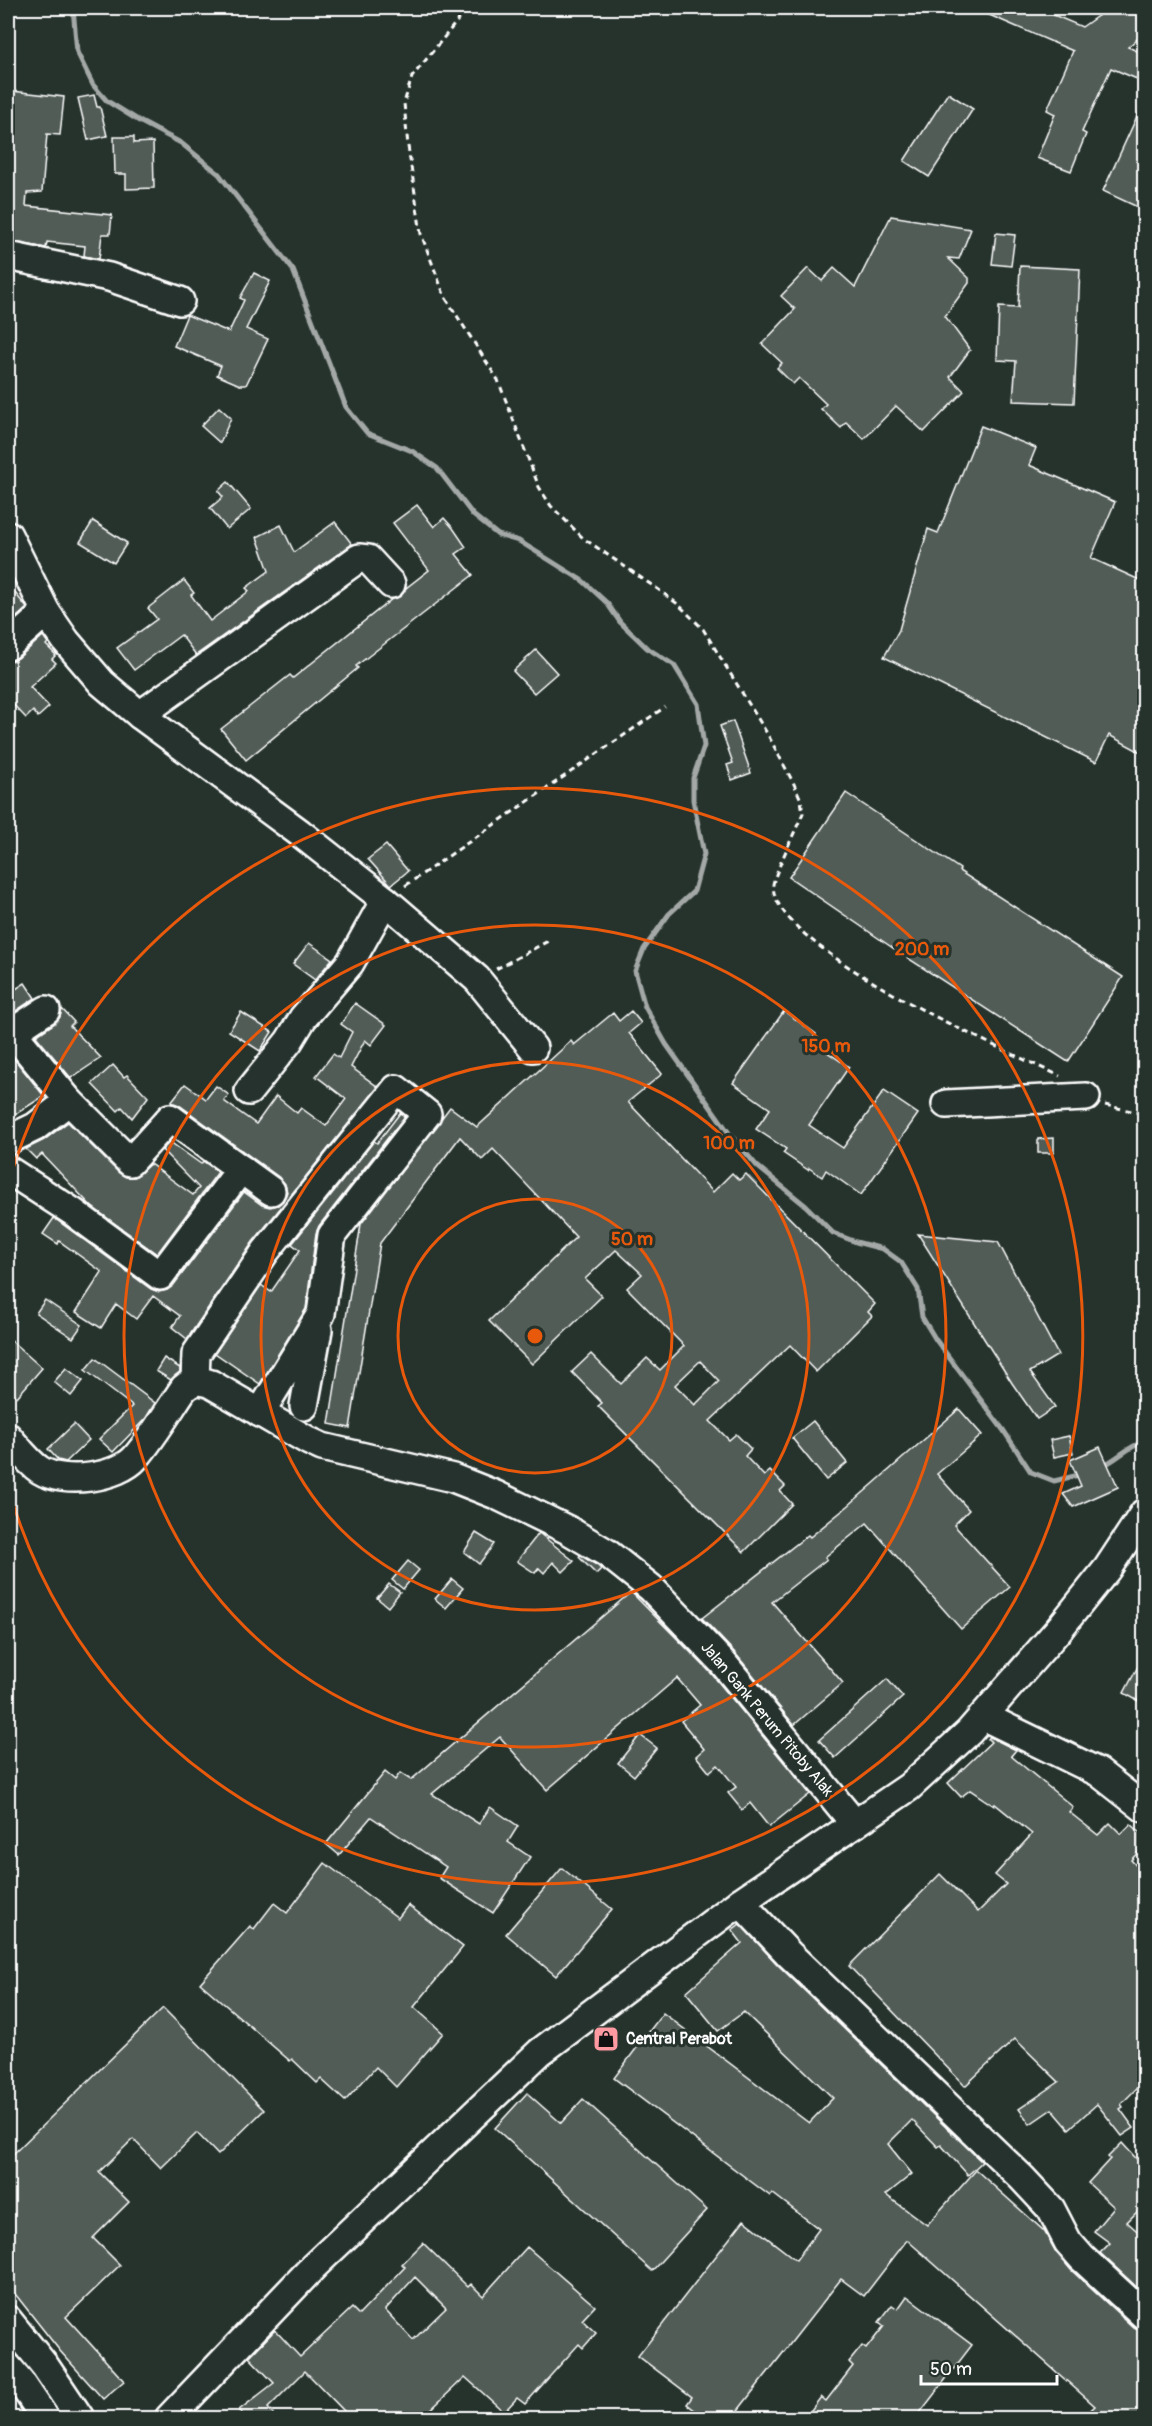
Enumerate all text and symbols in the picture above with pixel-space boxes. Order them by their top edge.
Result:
text: 200 m [895,938,949,961]
text: 150 m [802,1035,851,1058]
text: 100 m [703,1132,755,1155]
text: 50 m [611,1228,653,1251]
centre of rings [525,1326,545,1346]
street label: Jalan Gank Perum Pitoby Alak [696,1637,838,1801]
shop icon: Central Perabot [591,2024,621,2054]
place label: Central Perabot [626,2029,733,2049]
scale bar [921,2348,1058,2386]
text: 50 m [930,2358,972,2381]

